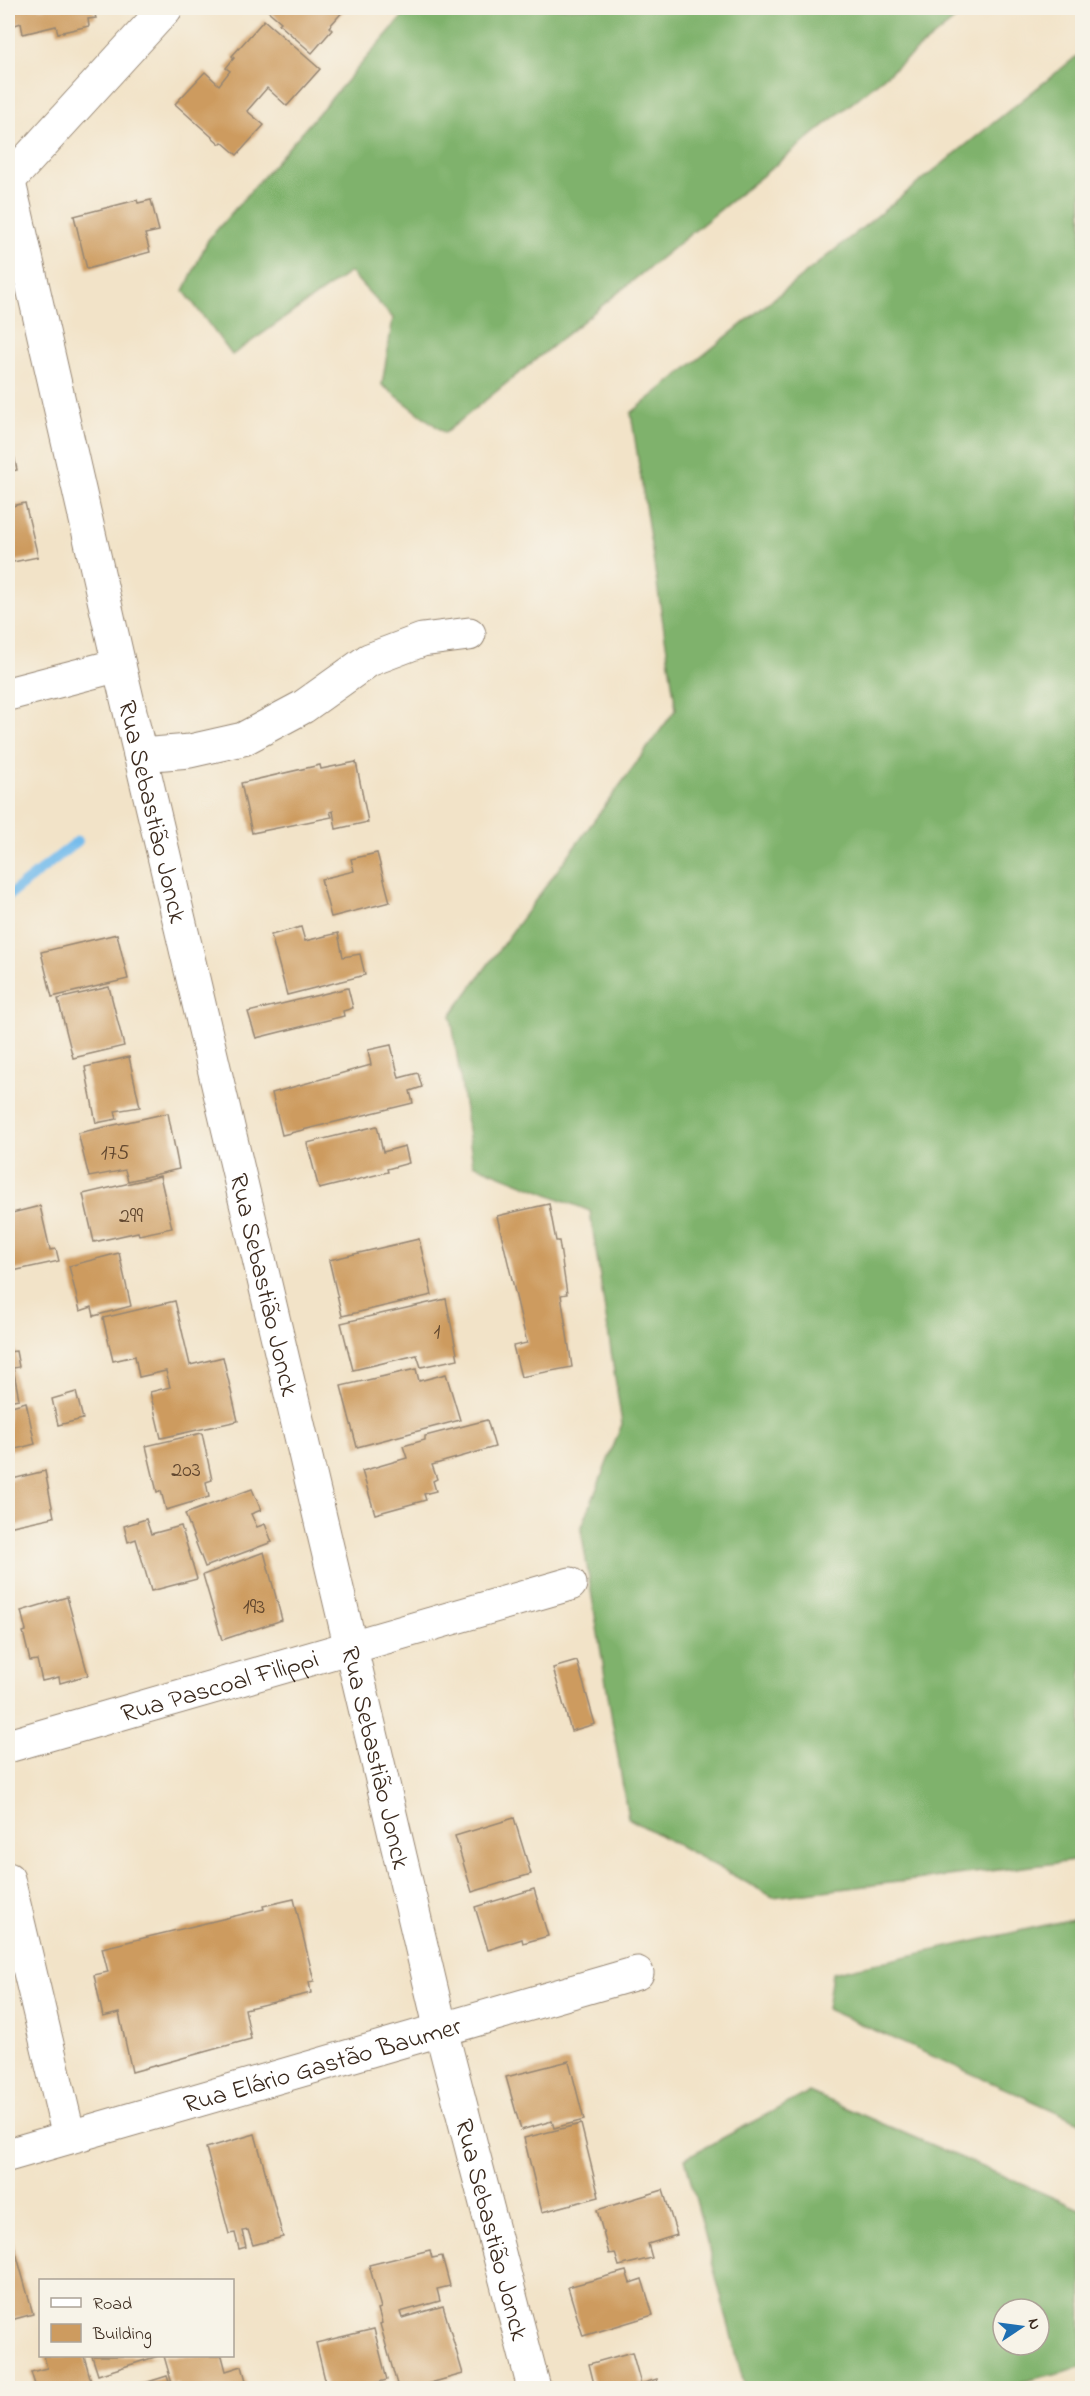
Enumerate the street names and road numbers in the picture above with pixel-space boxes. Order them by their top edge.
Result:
street label: Rua Sebastião Jonck [106,697,195,928]
street label: Rua Sebastião Jonck [218,1170,307,1401]
street label: Rua Pascoal Filippi [117,1641,324,1734]
street label: Rua Sebastião Jonck [329,1643,419,1874]
street label: Rua Elário Gastão Baumer [180,2009,467,2125]
street label: Rua Sebastião Jonck [443,2115,537,2346]

